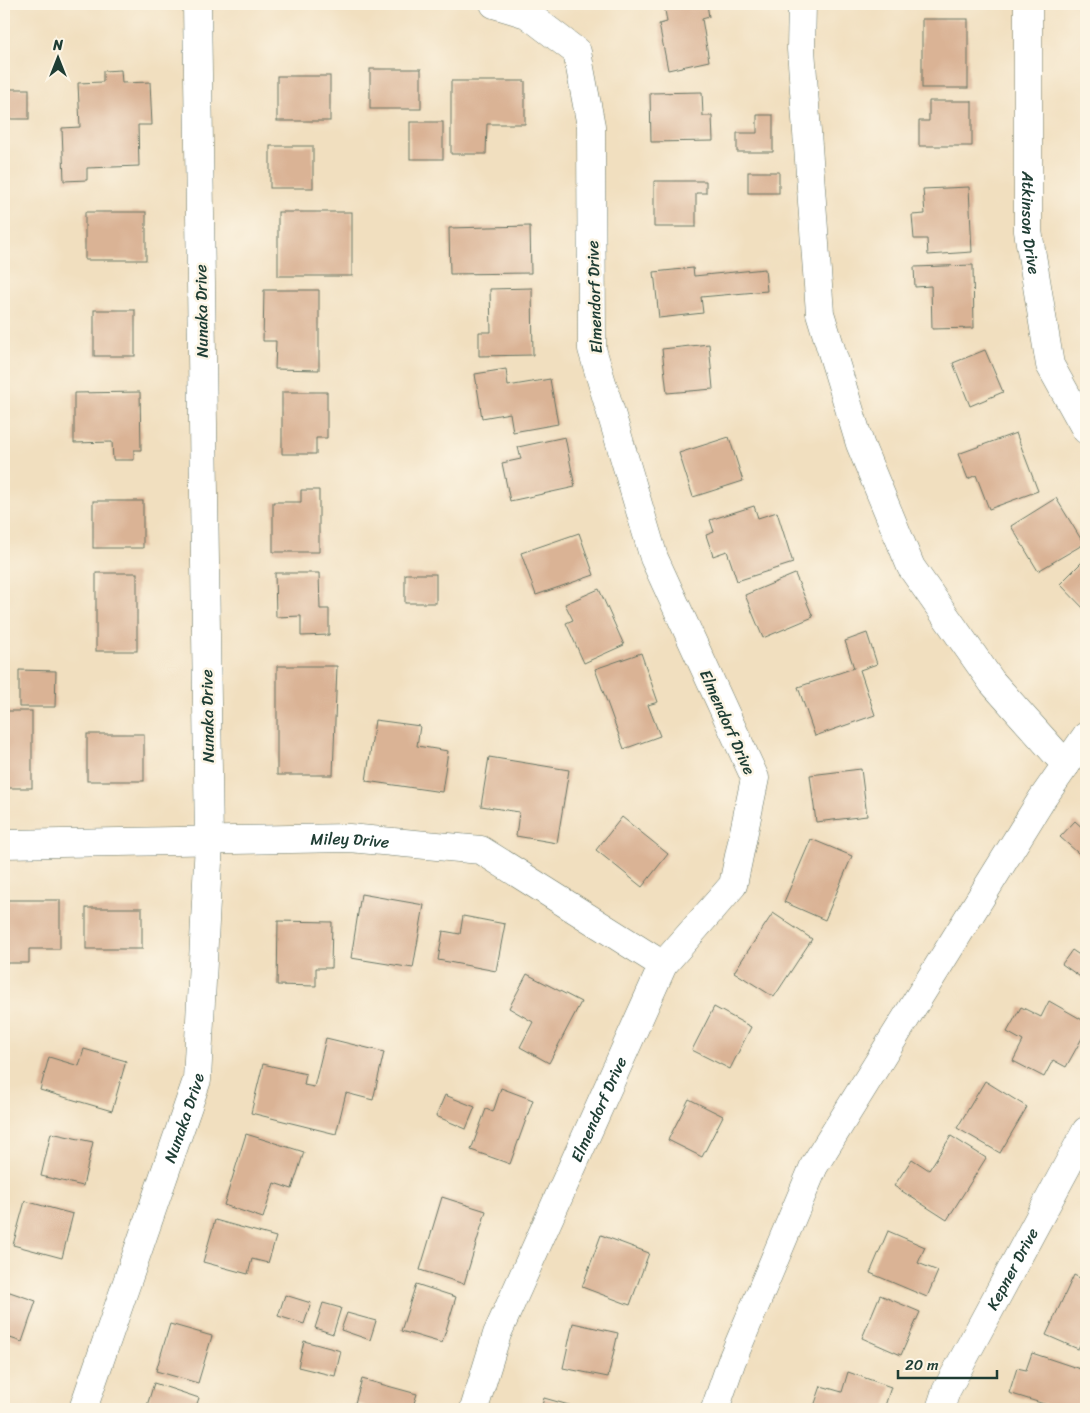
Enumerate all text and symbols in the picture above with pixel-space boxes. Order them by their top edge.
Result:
north arrow [32,32,82,82]
text: N [52,33,63,58]
street label: Atkinson Drive [1013,170,1049,277]
street label: Elmendorf Drive [578,240,611,354]
street label: Nunaka Drive [186,264,217,358]
street label: Elmendorf Drive [691,665,764,780]
street label: Nunaka Drive [192,669,223,763]
street label: Miley Drive [310,824,391,857]
street label: Elmendorf Drive [562,1052,635,1167]
street label: Nunaka Drive [155,1073,212,1167]
street label: Kepner Drive [978,1222,1047,1315]
scale bar [898,1348,996,1380]
text: 20 m [905,1352,939,1378]

